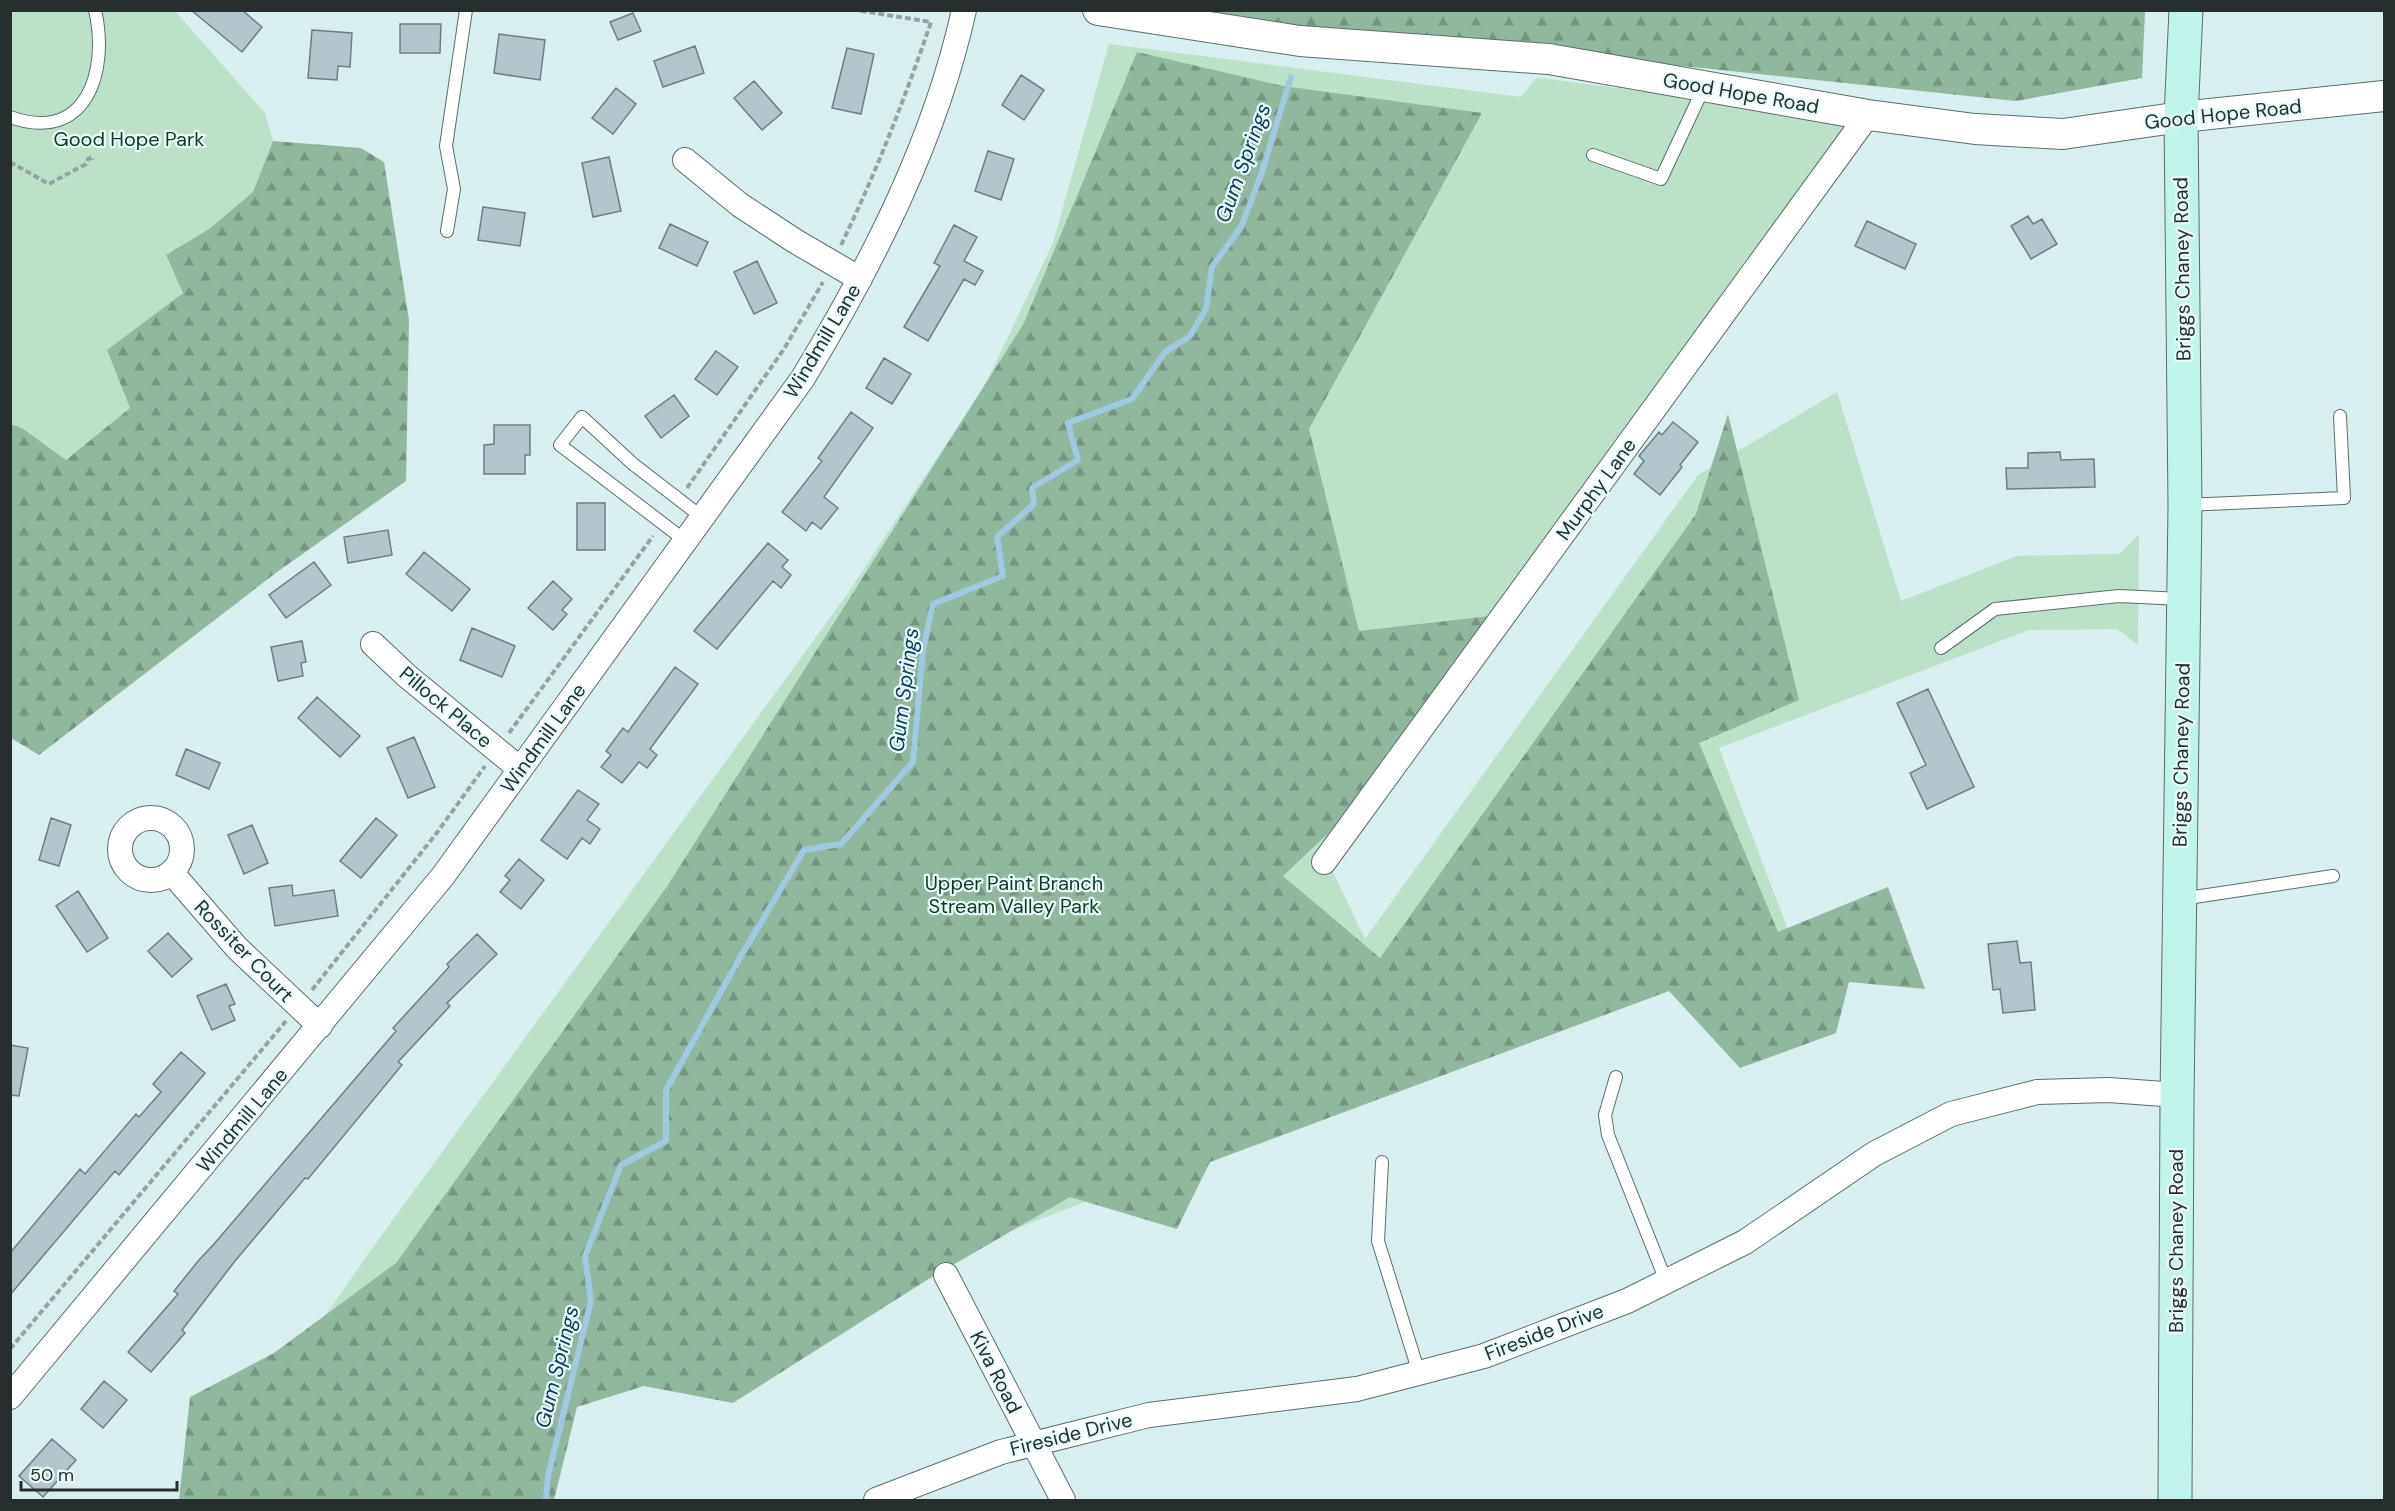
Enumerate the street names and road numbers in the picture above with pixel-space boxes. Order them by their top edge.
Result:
street label: Good Hope Road [1661,66,1821,120]
street label: Good Hope Road [2143,93,2303,135]
street label: Briggs Chaney Road [2167,177,2197,361]
street label: Windmill Lane [778,279,866,403]
street label: Murphy Lane [1550,433,1642,545]
street label: Pillock Place [394,660,498,754]
street label: Briggs Chaney Road [2166,663,2196,847]
street label: Windmill Lane [494,678,592,798]
street label: Rossiter Court [189,894,300,1008]
street label: Windmill Lane [190,1062,294,1178]
street label: Briggs Chaney Road [2163,1149,2189,1333]
street label: Fireside Drive [1481,1297,1607,1367]
street label: Kiva Road [964,1326,1028,1418]
street label: Fireside Drive [1007,1406,1135,1462]

